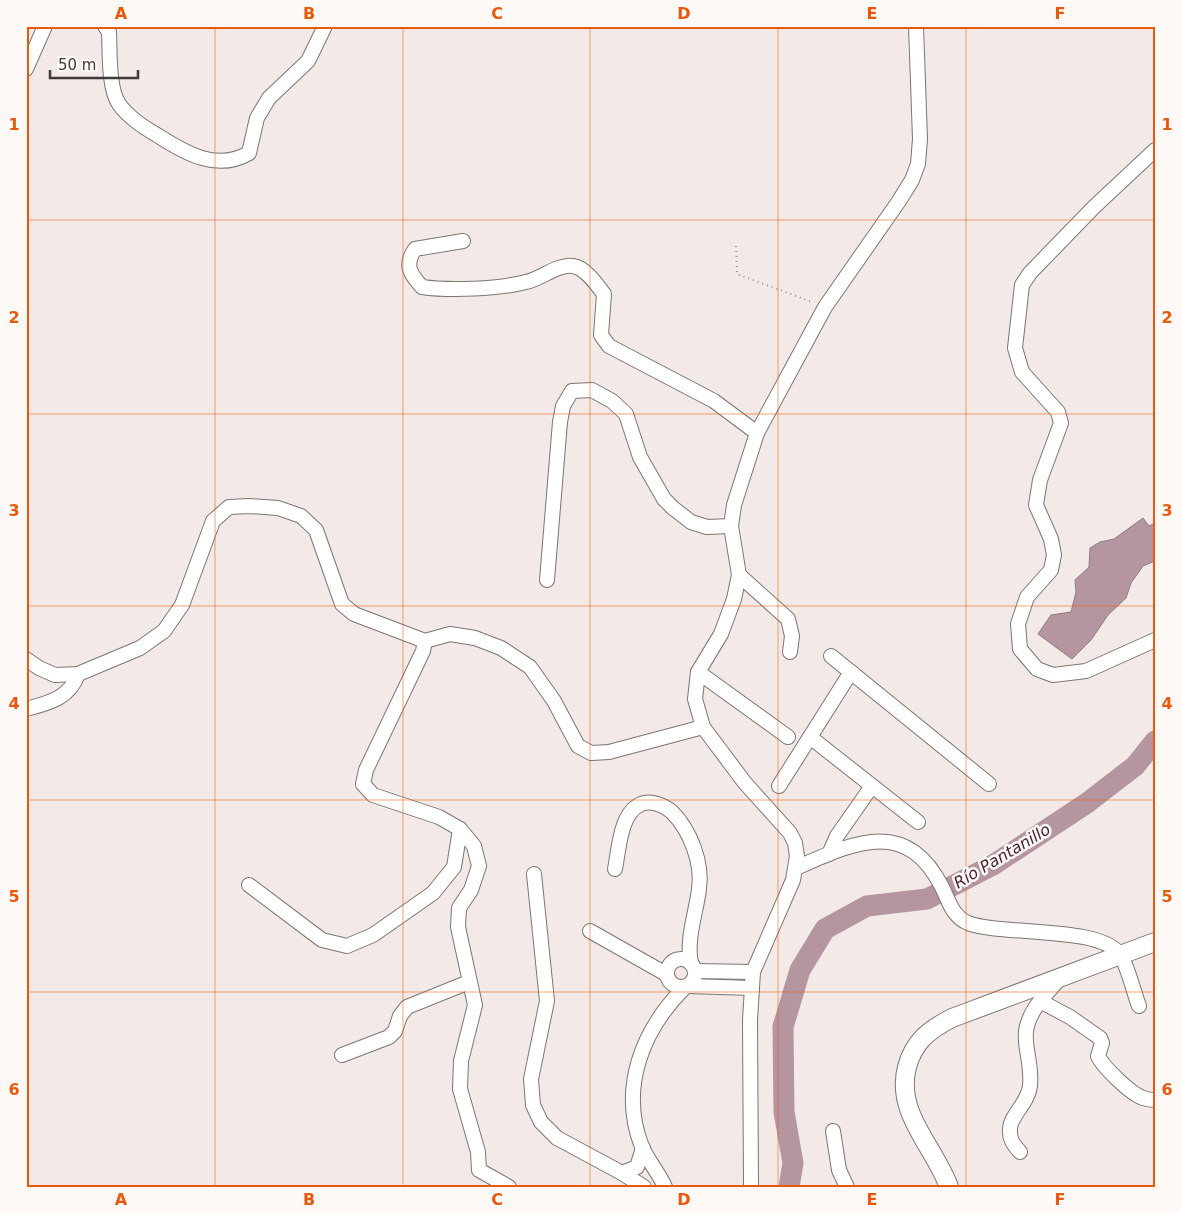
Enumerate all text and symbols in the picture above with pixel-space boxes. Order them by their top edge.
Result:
text: A [115,4,128,23]
text: B [303,4,315,23]
text: C [491,4,503,23]
text: D [677,4,691,23]
text: E [867,4,877,23]
text: F [1055,4,1065,23]
scale bar [50,48,138,80]
text: 50 m [58,56,96,74]
text: 1 [8,115,20,134]
text: 1 [1161,115,1173,134]
text: 2 [8,308,20,327]
text: 2 [1161,308,1173,327]
text: 3 [8,501,20,520]
text: 3 [1161,501,1173,520]
text: 4 [8,694,20,713]
text: 4 [1161,694,1173,713]
water label: Río Pantanillo [950,820,1054,892]
text: 5 [8,887,20,906]
text: 5 [1161,887,1173,906]
text: 6 [8,1080,20,1099]
text: 6 [1161,1080,1173,1099]
text: A [115,1190,128,1209]
text: B [303,1190,315,1209]
text: C [491,1190,503,1209]
text: D [677,1190,691,1209]
text: E [867,1190,877,1209]
text: F [1055,1190,1065,1209]

